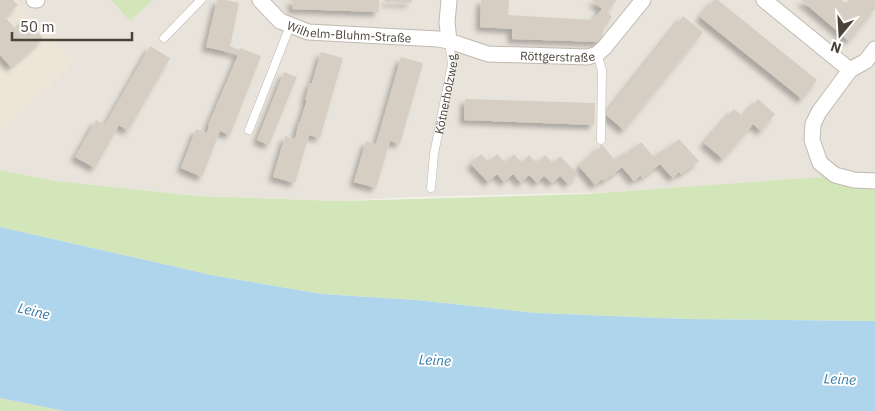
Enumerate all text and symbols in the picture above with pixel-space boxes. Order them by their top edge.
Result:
scale bar [12,10,132,42]
north arrow [815,10,865,60]
text: 50 m [20,17,55,36]
street label: Wilhelm-Bluhm-Straße [285,17,412,45]
text: N [828,37,844,57]
street label: Röttgerstraße [520,47,597,65]
street label: Kötnerholzweg [431,53,460,135]
water label: Leine [16,298,52,324]
water label: Leine [418,350,452,370]
water label: Leine [823,369,857,389]

